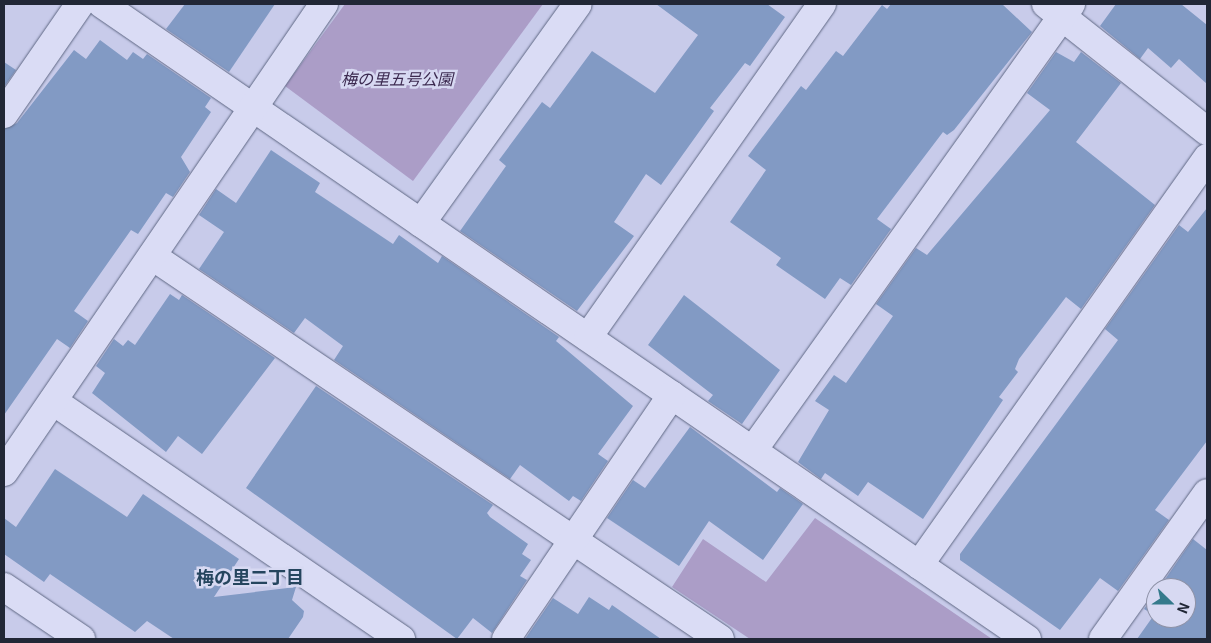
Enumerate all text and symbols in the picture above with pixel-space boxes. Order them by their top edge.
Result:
park label: 梅の里五号公園 [341,68,453,88]
district label: 梅の里二丁目 [196,565,304,587]
north arrow [1146,578,1196,628]
text: N [1173,600,1195,617]

